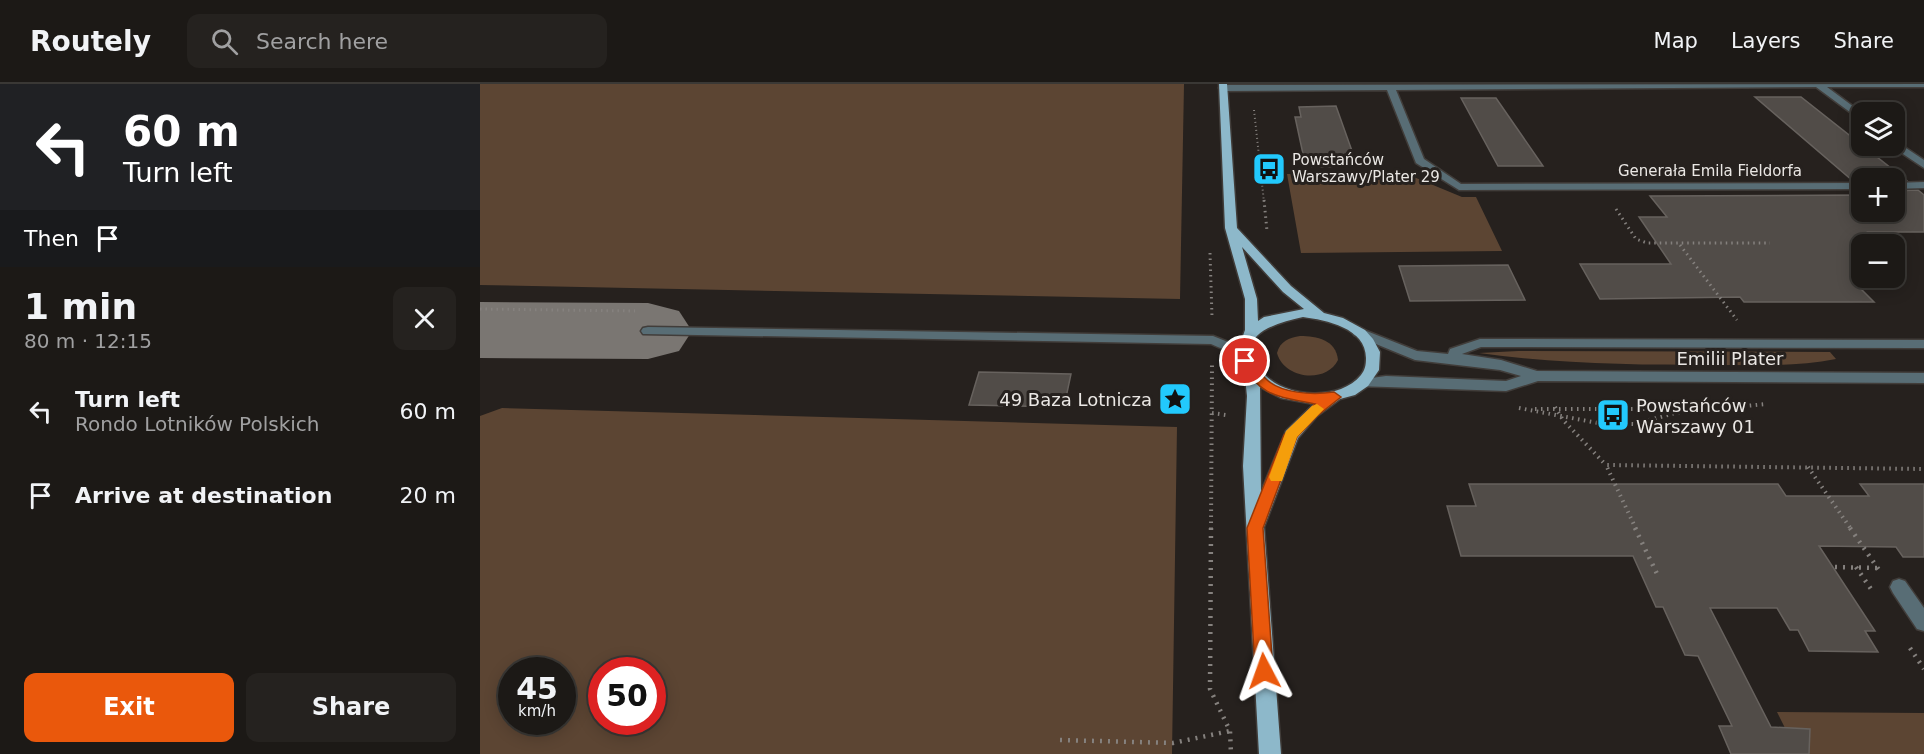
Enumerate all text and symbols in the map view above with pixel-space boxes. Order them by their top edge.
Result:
search box [187,14,607,68]
text: Routely [30,25,151,58]
icon: search [208,25,241,58]
text: Search here [256,29,388,54]
text: Map [1654,29,1698,53]
text: Layers [1731,29,1800,53]
text: Share [1833,29,1894,53]
map controls [1851,102,1905,288]
button: layers [1851,102,1905,156]
text: 60 m [123,107,240,156]
icon: left [24,108,102,186]
bus stop icon: Powstańców Warszawy/Plater 29 [1251,151,1287,187]
place label: Powstańców Warszawy/Plater 29 [1292,151,1440,186]
text: Turn left [123,157,233,188]
street label: Generała Emila Fieldorfa [1618,162,1802,180]
button: + [1851,168,1905,222]
icon: arrive [91,222,124,255]
text: Then [24,226,79,251]
button: − [1851,234,1905,288]
text: 1 min [24,286,137,327]
button: close [393,287,456,350]
text: 80 m · 12:15 [24,329,152,353]
pin [1219,335,1270,386]
icon: arrive [1228,344,1261,377]
street label: Emilii Plater [1676,348,1784,369]
place icon: 49 Baza Lotnicza [1157,381,1193,417]
text: Turn left [75,387,180,412]
place label: 49 Baza Lotnicza [999,389,1152,410]
icon: left [24,395,57,428]
place label: Powstańców Warszawy 01 [1636,395,1755,437]
bus stop icon: Powstańców Warszawy 01 [1595,397,1631,433]
text: 60 m [400,399,456,424]
text: Rondo Lotników Polskich [75,412,320,436]
icon: arrive [24,479,57,512]
text: Arrive at destination [75,483,332,508]
text: 20 m [400,483,456,508]
position arrow [1232,639,1296,703]
speed limit sign: 50 [588,657,666,735]
text: 45 [516,671,558,706]
button: Exit [24,673,234,742]
button: Share [246,673,456,742]
text: km/h [518,702,556,720]

